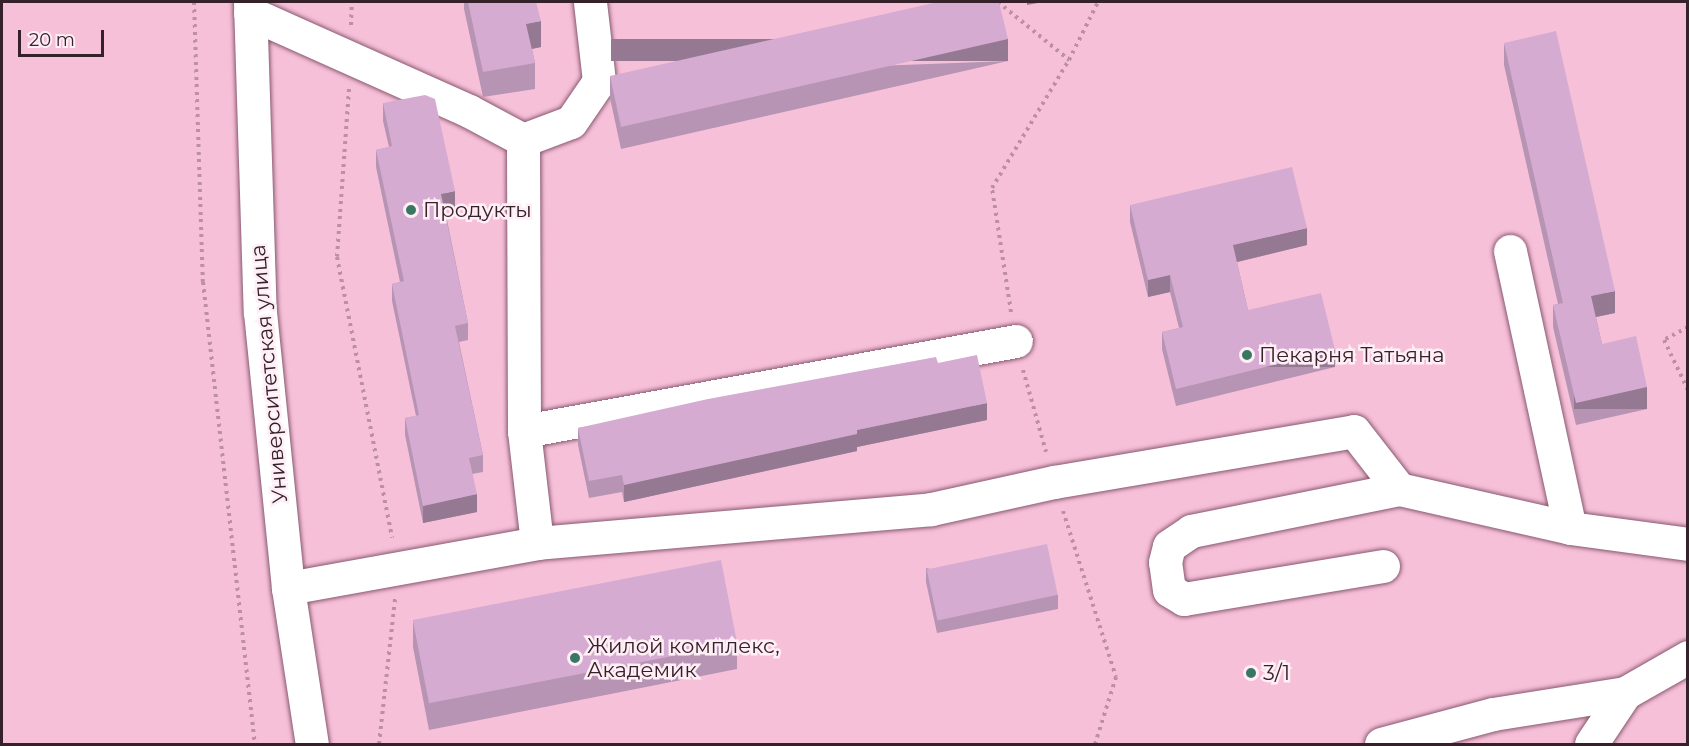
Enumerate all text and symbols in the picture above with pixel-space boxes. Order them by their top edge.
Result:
scale bar [21,18,106,56]
text: 20 m [29,29,75,51]
place label: Продукты [423,197,532,223]
marker: Продукты [404,203,418,217]
street label: Университетская улица [245,243,293,505]
place label: Пекарня Татьяна [1259,342,1444,368]
marker: Пекарня Татьяна [1240,348,1254,362]
place label: Жилой комплекс, Академик [587,633,780,683]
marker: Жилой комплекс, Академик [568,651,582,665]
place label: 3/1 [1263,660,1290,686]
marker: 3/1 [1244,666,1258,680]

